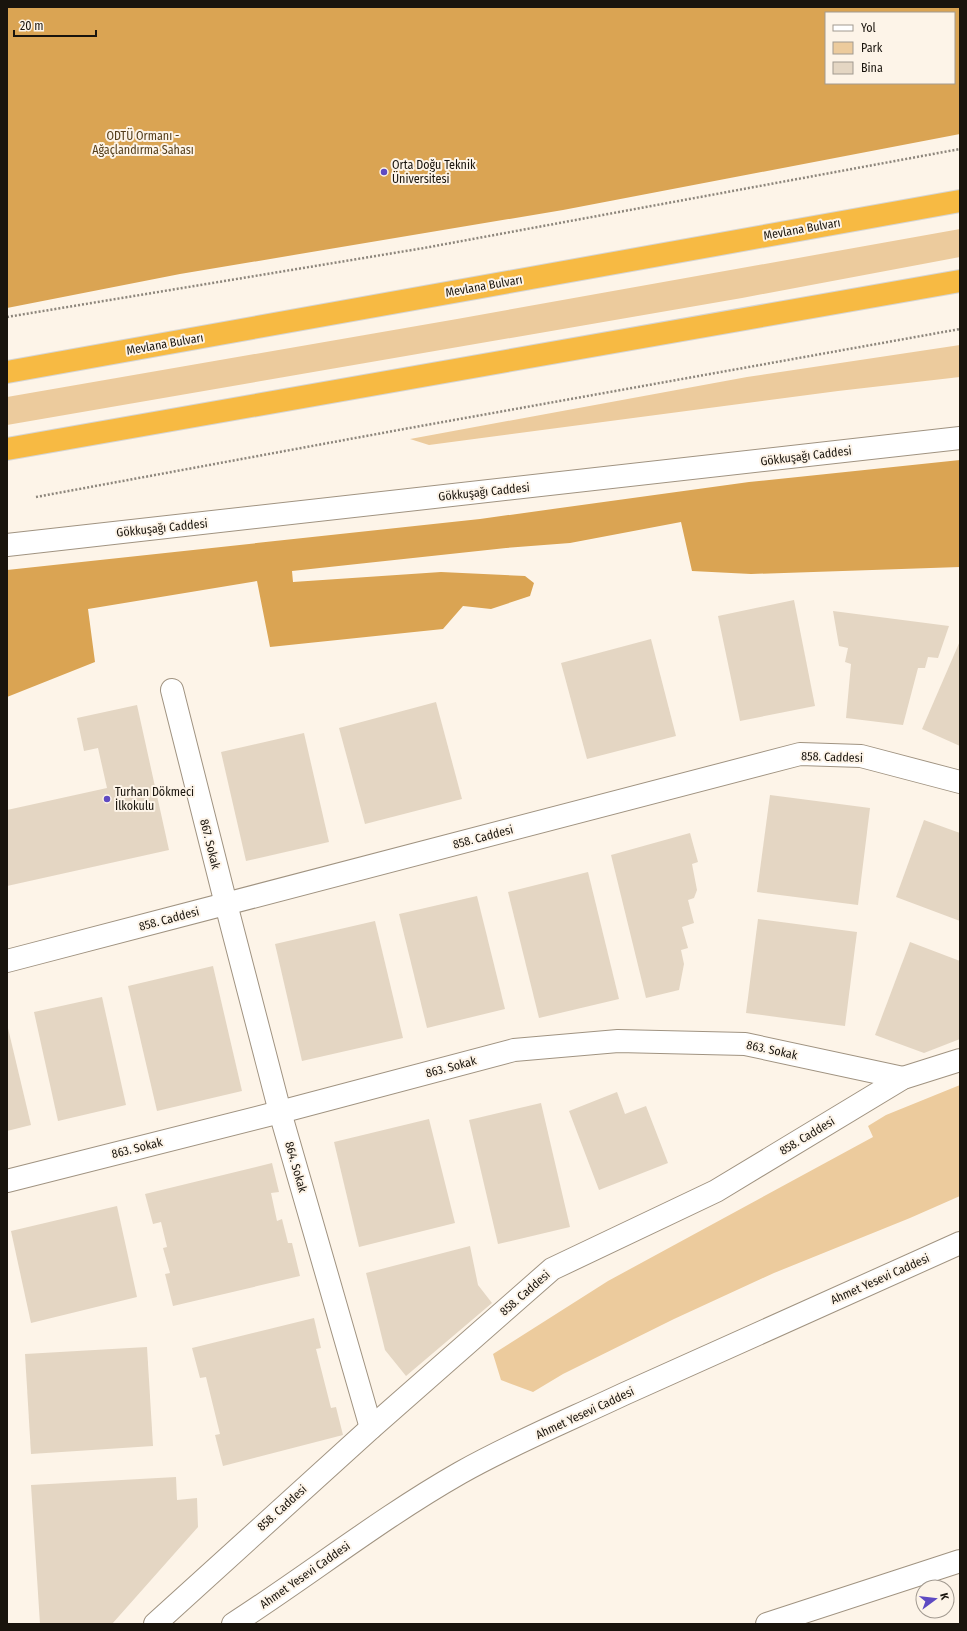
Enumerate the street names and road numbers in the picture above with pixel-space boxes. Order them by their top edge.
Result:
street label: Mevlana Bulvarı [762,215,842,243]
street label: Mevlana Bulvarı [444,272,524,300]
street label: Mevlana Bulvarı [125,330,205,358]
street label: Gökkuşağı Caddesi [760,443,852,469]
street label: Gökkuşağı Caddesi [438,480,530,504]
street label: Gökkuşağı Caddesi [116,516,208,540]
street label: 858. Caddesi [801,749,863,765]
street label: 867. Sokak [197,818,223,871]
street label: 858. Caddesi [451,822,515,852]
street label: 858. Caddesi [137,904,201,934]
street label: 863. Sokak [745,1038,799,1062]
street label: 863. Sokak [424,1053,478,1080]
street label: 858. Caddesi [777,1114,837,1158]
street label: 863. Sokak [110,1135,164,1161]
street label: 864. Sokak [282,1140,310,1194]
street label: Ahmet Yesevi Caddesi [828,1251,932,1307]
street label: 858. Caddesi [497,1267,553,1319]
street label: Ahmet Yesevi Caddesi [534,1384,636,1442]
street label: 858. Caddesi [254,1482,310,1534]
street label: Ahmet Yesevi Caddesi [257,1539,353,1611]

